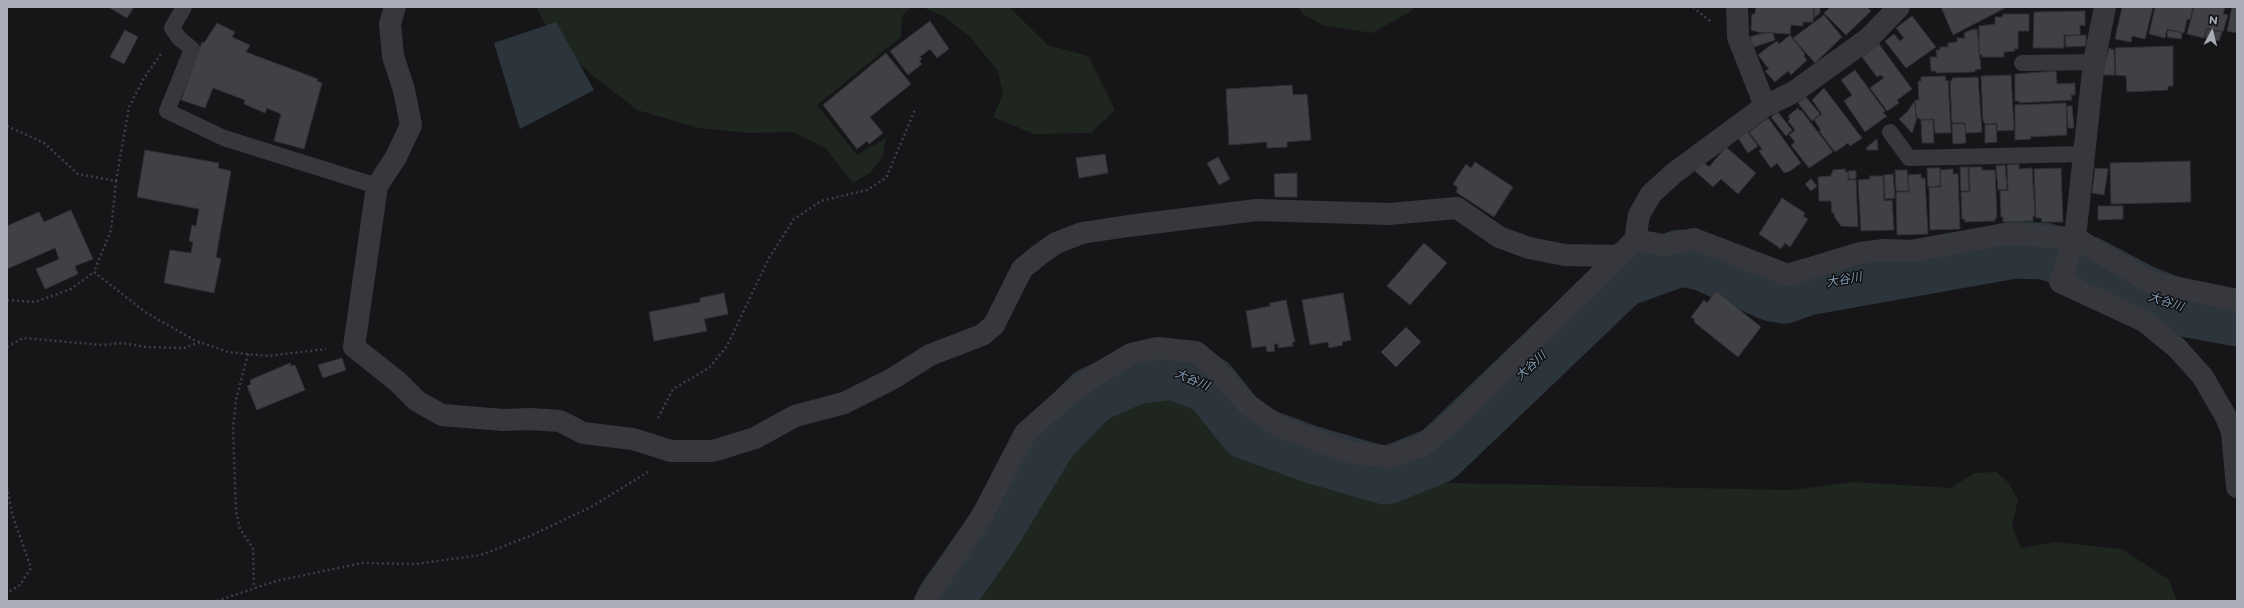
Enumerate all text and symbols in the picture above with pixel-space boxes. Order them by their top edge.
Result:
north arrow [2192,12,2232,52]
text: N [2208,13,2219,28]
water label: 大谷川 [1825,270,1863,290]
water label: 大谷川 [2147,290,2185,314]
water label: 大谷川 [1513,348,1549,384]
water label: 大谷川 [1173,366,1211,394]

